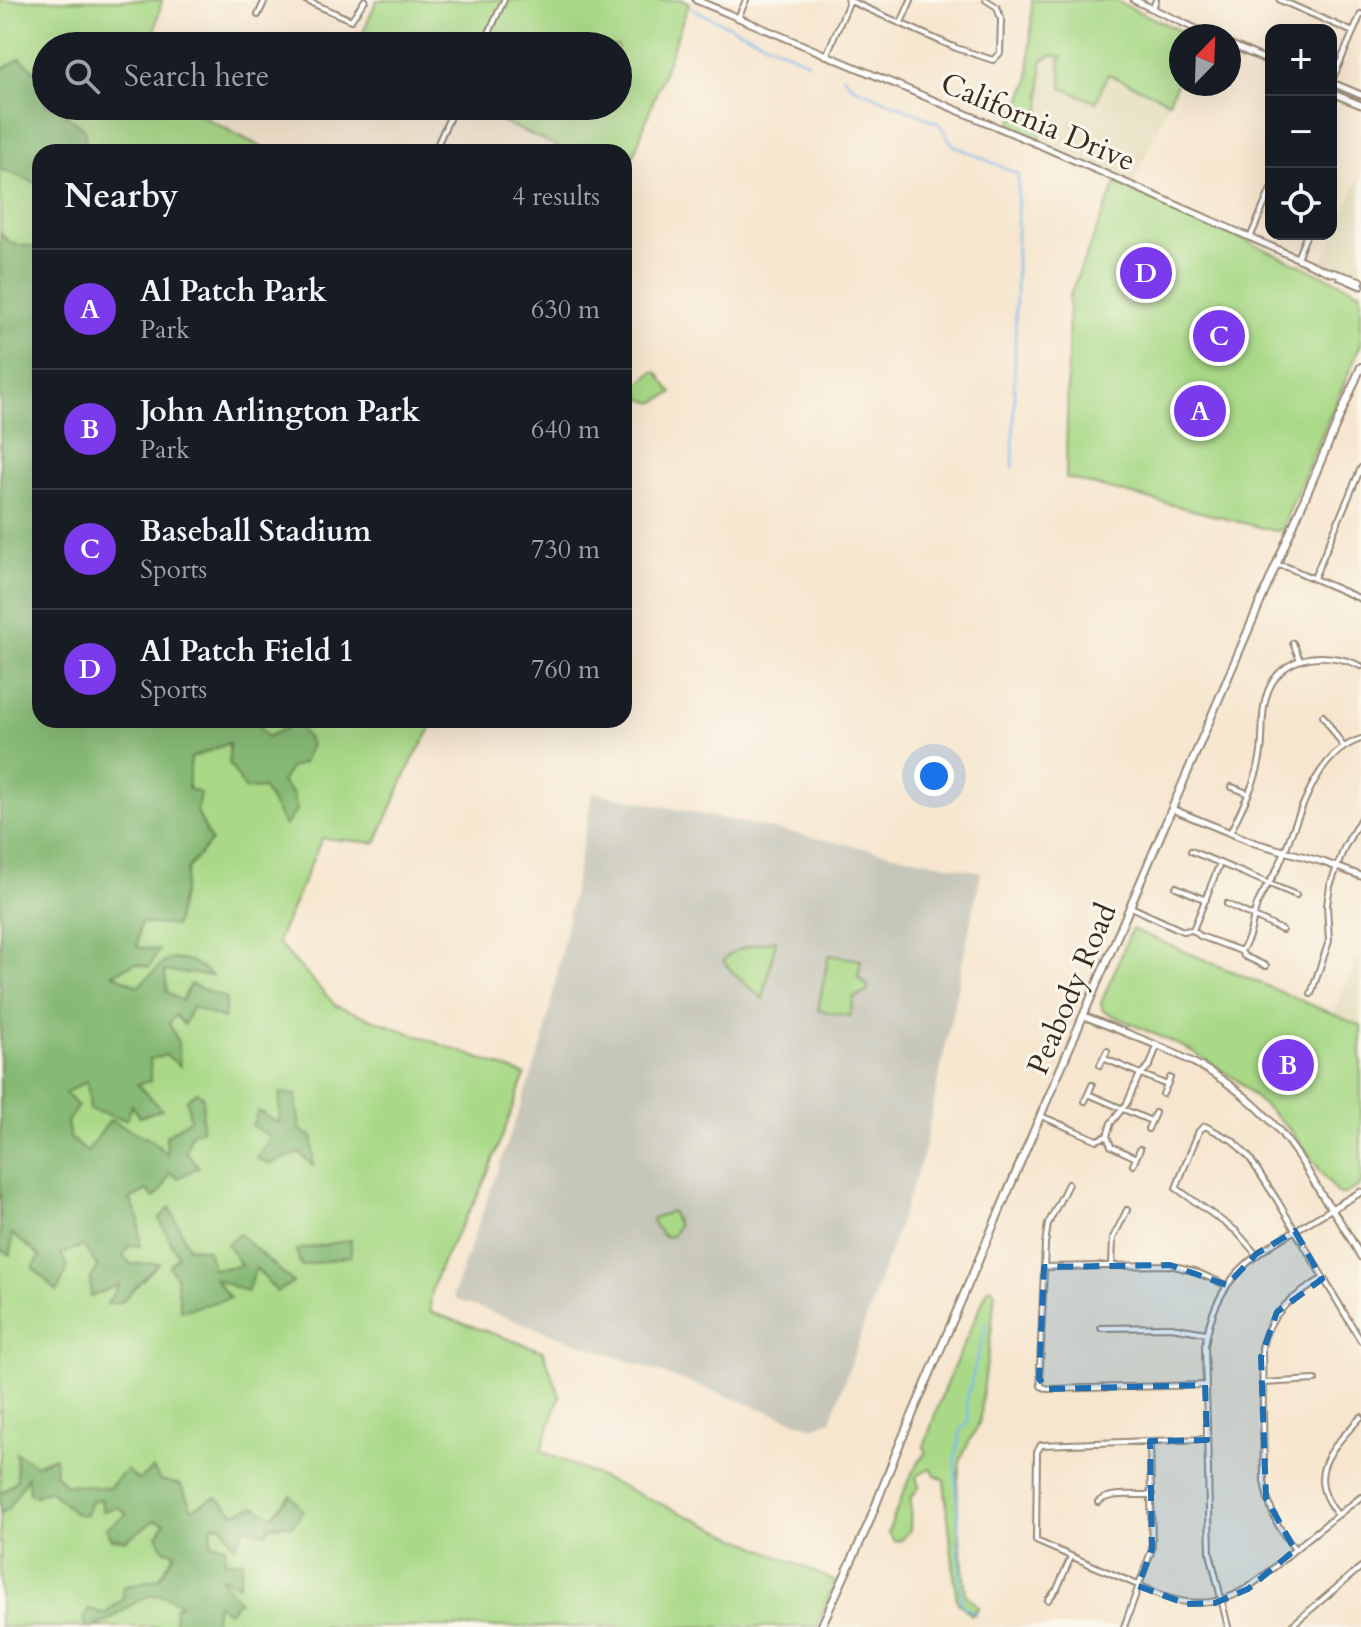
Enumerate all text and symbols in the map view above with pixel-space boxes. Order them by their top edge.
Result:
north arrow [1169,24,1241,96]
map controls [1265,24,1337,240]
button: + [1265,24,1337,96]
search box [32,32,632,120]
icon: search [60,54,104,98]
text: Search here [124,56,269,97]
street label: California Drive [935,63,1141,181]
button: − [1265,96,1337,168]
button: locate [1265,168,1337,240]
text: Nearby [64,173,179,219]
text: 4 results [512,179,600,214]
pin: D [1120,243,1172,303]
text: Al Patch Park [140,271,327,312]
text: A [80,292,100,327]
text: 630 m [531,292,600,327]
pin: C [1193,306,1245,366]
text: Park [140,312,190,347]
pin: A [1174,381,1226,441]
text: John Arlington Park [140,391,420,432]
text: B [81,412,99,447]
text: 640 m [531,412,600,447]
text: Park [140,432,190,467]
text: Baseball Stadium [140,511,371,552]
text: C [80,532,100,567]
text: 730 m [531,532,600,567]
text: Sports [140,552,207,587]
text: Al Patch Field 1 [140,631,354,672]
text: D [79,652,101,687]
text: 760 m [531,652,600,687]
text: Sports [140,672,207,707]
your location [914,756,954,796]
street label: Peabody Road [1017,897,1127,1081]
pin: B [1262,1035,1314,1095]

